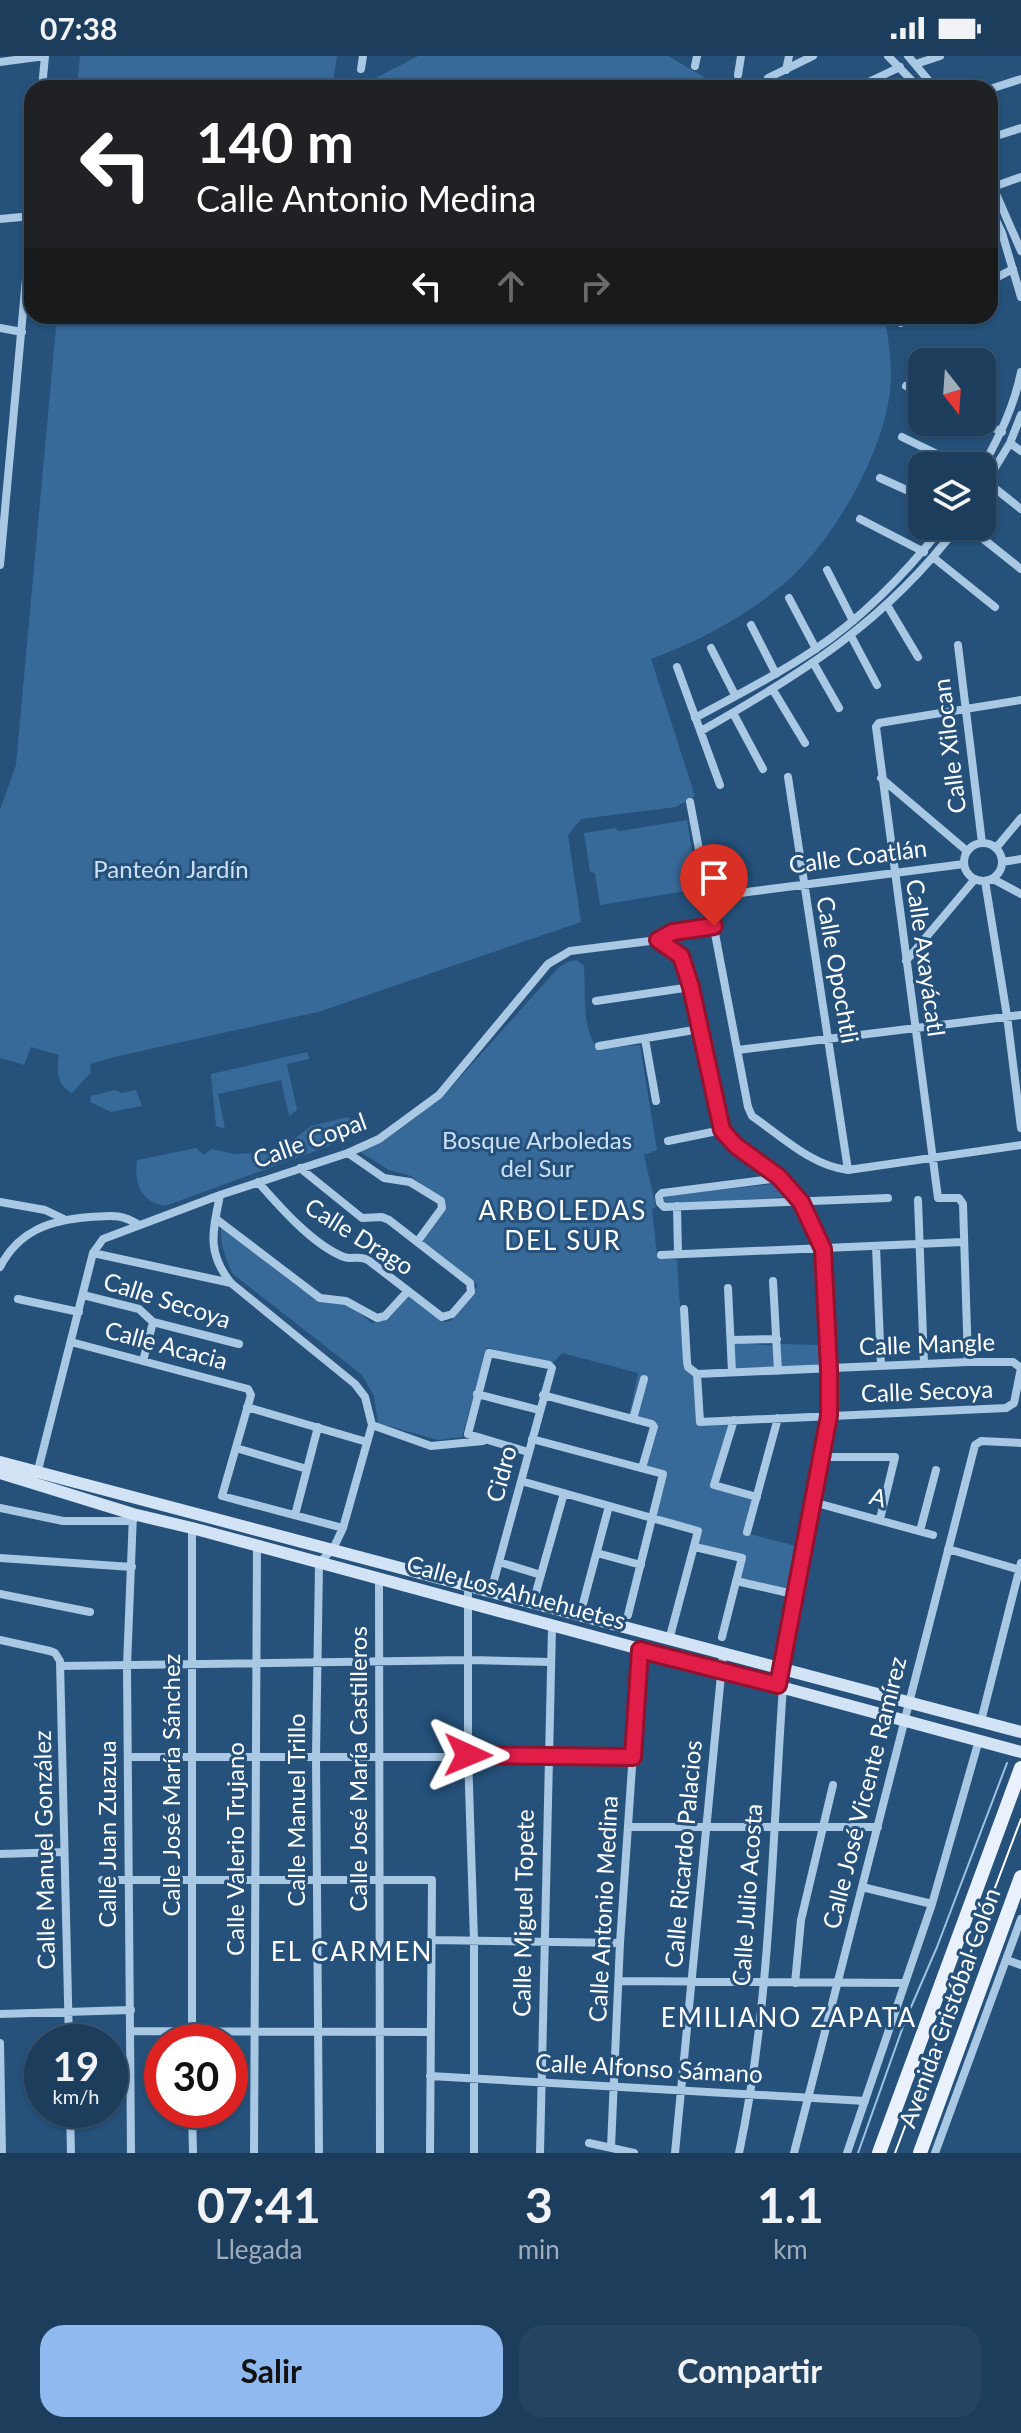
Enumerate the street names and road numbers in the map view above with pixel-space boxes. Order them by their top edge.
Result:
street label: Calle Xilocan [926,677,971,815]
street label: Calle Coatlán [787,833,929,878]
street label: Calle Axayácatl [901,877,952,1038]
street label: Calle Opochtli [811,894,866,1046]
street label: Calle Copal [249,1106,370,1173]
street label: Calle Drago [300,1191,419,1280]
street label: Calle Secoya [100,1265,235,1334]
street label: Calle Acacia [102,1314,231,1375]
street label: Calle Mangle [858,1327,995,1360]
street label: Calle Secoya [860,1374,994,1407]
street label: Cidro [479,1442,522,1505]
street label: A [867,1480,891,1513]
street label: Calle Los Ahuehuetes [404,1548,629,1635]
street label: Calle José María Castilleros [343,1626,372,1912]
street label: Calle José María Sánchez [156,1653,185,1916]
street label: Calle José Vicente Ramírez [816,1653,911,1932]
street label: Calle Manuel Trillo [281,1713,310,1907]
street label: Calle Manuel González [27,1730,60,1970]
street label: Calle Ricardo Palacios [658,1739,707,1969]
street label: Calle Juan Zuazua [92,1740,121,1928]
street label: Calle Valerio Trujano [220,1742,249,1956]
street label: Calle Antonio Medina [582,1795,623,2023]
street label: Calle Julio Acosta [726,1803,767,1987]
street label: Calle Miguel Topete [506,1809,539,2017]
street label: Avenida Cristóbal Colón [892,1884,1005,2131]
street label: Calle Alfonso Sámano [535,2047,764,2088]

